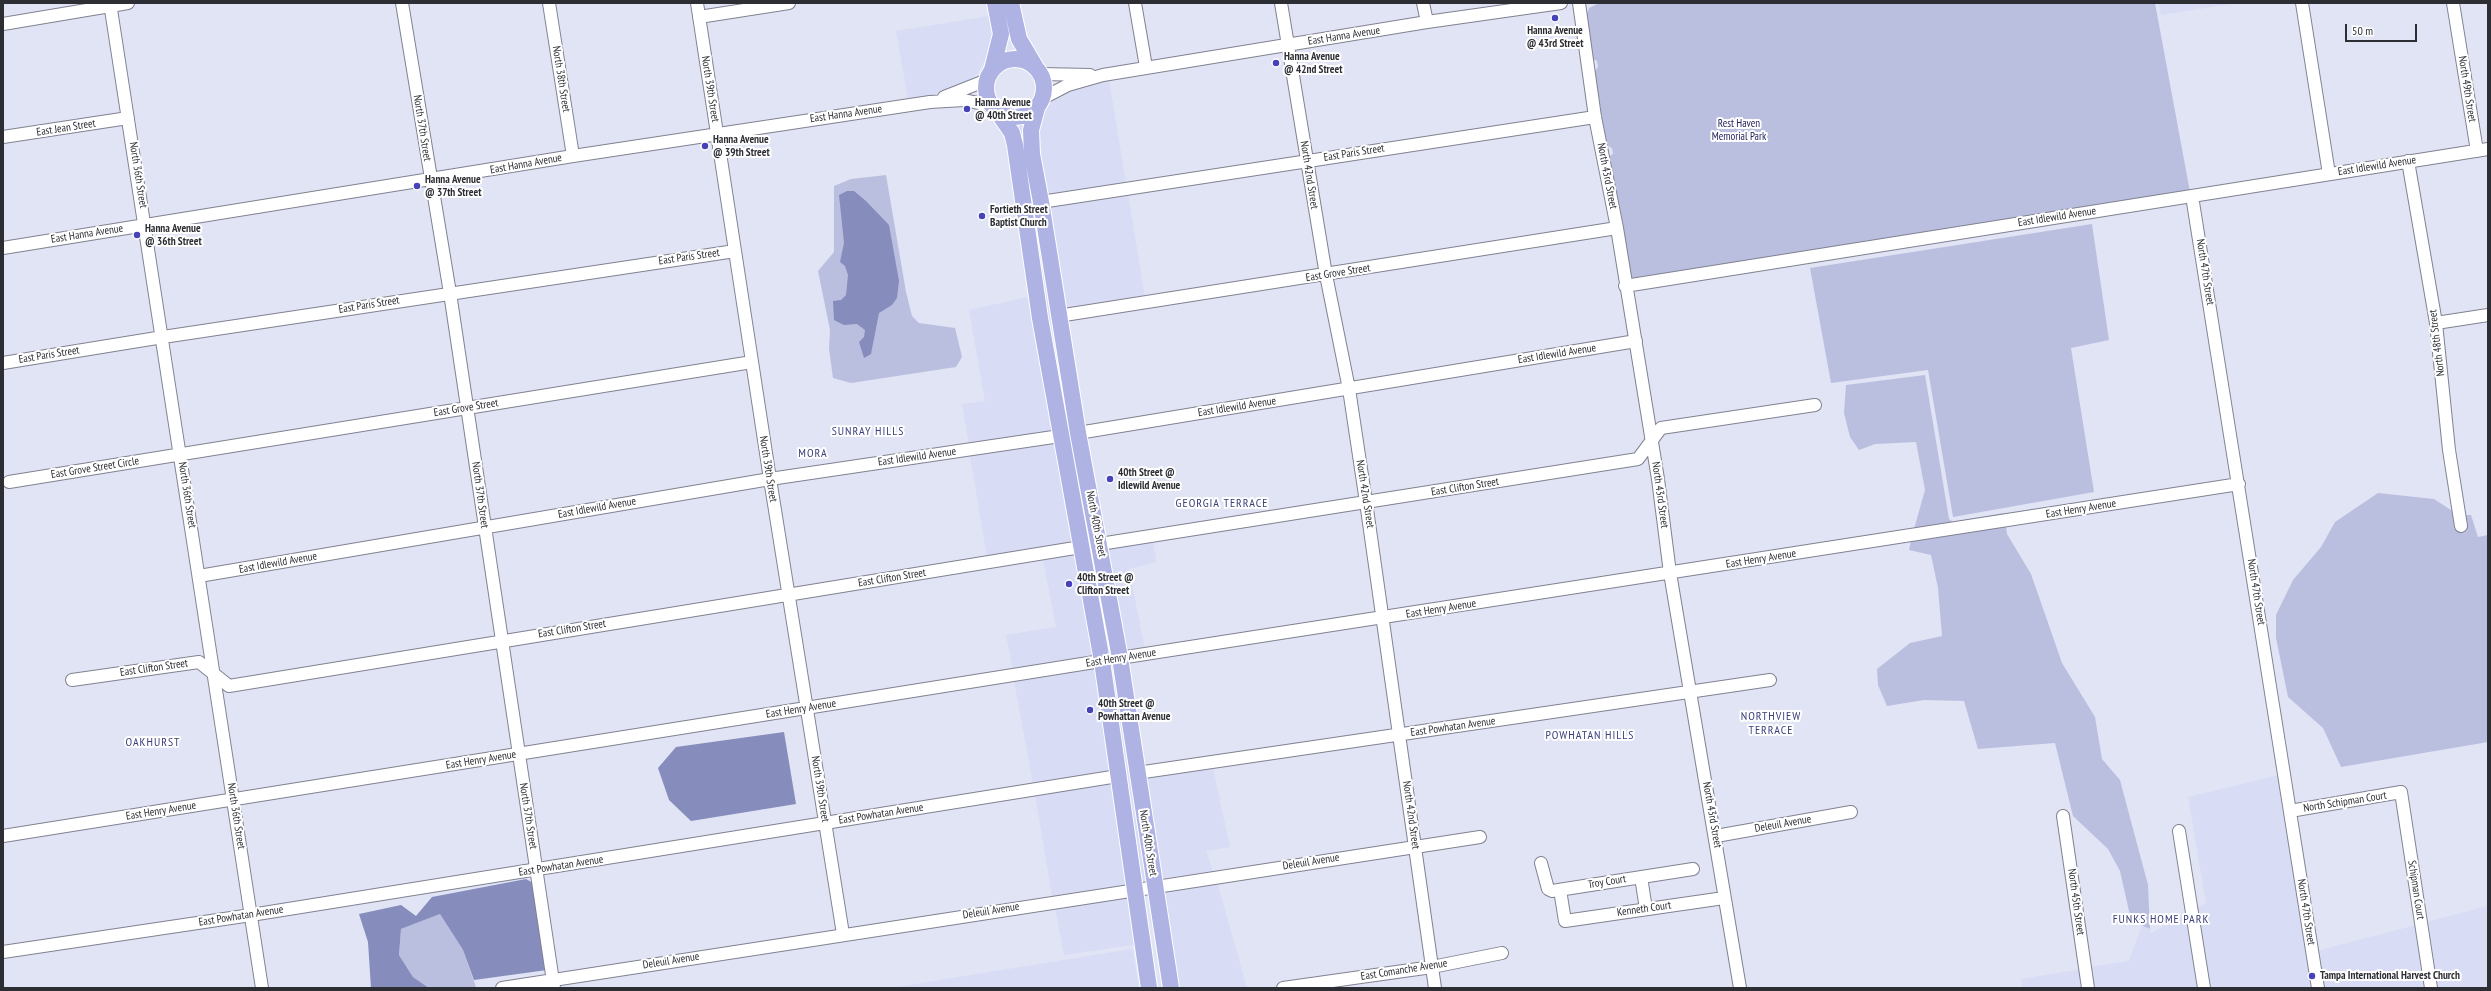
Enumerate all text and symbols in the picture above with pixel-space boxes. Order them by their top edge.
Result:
marker: Hanna Avenue @ 43rd Street [1550,13,1560,23]
scale bar [2347,16,2419,42]
text: 50 m [2352,23,2373,38]
street label: East Hanna Avenue [1307,24,1381,48]
place label: Hanna Avenue @ 43rd Street [1527,24,1583,50]
street label: North 38th Street [549,45,573,113]
place label: Hanna Avenue @ 42nd Street [1284,50,1342,76]
street label: North 39th Street [698,55,722,123]
street label: North 49th Street [2455,55,2479,123]
marker: Hanna Avenue @ 42nd Street [1271,58,1281,68]
street label: North 37th Street [410,94,434,162]
place label: Hanna Avenue @ 40th Street [975,96,1032,122]
street label: East Hanna Avenue [809,102,883,126]
marker: Hanna Avenue @ 40th Street [962,104,972,114]
street label: East Jean Street [35,117,97,139]
park label: Rest Haven Memorial Park [1712,117,1766,143]
place label: Hanna Avenue @ 39th Street [713,133,770,159]
street label: North 42nd Street [1297,140,1321,210]
street label: North 36th Street [126,141,150,209]
marker: Hanna Avenue @ 39th Street [700,141,710,151]
street label: East Paris Street [1323,142,1385,164]
street label: North 43rd Street [1594,142,1620,210]
street label: East Hanna Avenue [489,151,563,177]
street label: East Idlewild Avenue [2337,153,2417,179]
place label: Hanna Avenue @ 37th Street [425,173,481,199]
marker: Hanna Avenue @ 37th Street [412,181,422,191]
place label: Fortieth Street Baptist Church [990,203,1048,229]
street label: East Idlewild Avenue [2017,204,2097,230]
marker: Fortieth Street Baptist Church [977,211,987,221]
street label: East Hanna Avenue [50,222,124,246]
place label: Hanna Avenue @ 36th Street [145,222,202,248]
marker: Hanna Avenue @ 36th Street [132,230,142,240]
street label: North 47th Street [2193,238,2217,306]
street label: East Paris Street [658,246,720,268]
street label: East Grove Street [1305,261,1371,285]
street label: East Paris Street [338,294,400,316]
street label: North 48th Street [2426,309,2448,377]
street label: East Idlewild Avenue [1517,341,1597,367]
street label: East Paris Street [18,344,80,366]
street label: East Idlewild Avenue [1197,394,1277,420]
street label: East Grove Street [433,396,499,420]
district label: SUNRAY HILLS [832,425,904,439]
street label: North 39th Street [756,435,780,503]
street label: East Idlewild Avenue [877,445,957,469]
district label: MORA [798,447,828,461]
street label: East Grove Street Circle [50,455,140,481]
street label: North 42nd Street [1353,459,1377,529]
street label: North 36th Street [175,461,199,529]
street label: North 37th Street [469,461,491,529]
street label: North 43rd Street [1649,461,1671,529]
place label: 40th Street @ Idlewild Avenue [1118,466,1180,492]
marker: 40th Street @ Idlewild Avenue [1105,474,1115,484]
street label: East Clifton Street [1430,475,1500,499]
street label: North 40th Street [1083,490,1109,558]
street label: East Idlewild Avenue [557,495,637,521]
district label: GEORGIA TERRACE [1176,497,1268,511]
street label: East Henry Avenue [2045,497,2117,521]
street label: East Henry Avenue [1725,547,1797,571]
street label: East Idlewild Avenue [238,550,318,576]
street label: North 47th Street [2244,558,2268,626]
street label: East Clifton Street [857,566,927,590]
place label: 40th Street @ Clifton Street [1077,571,1134,597]
marker: 40th Street @ Clifton Street [1064,579,1074,589]
street label: East Henry Avenue [1405,597,1477,621]
street label: East Clifton Street [537,617,607,641]
street label: East Henry Avenue [1085,646,1157,670]
street label: East Clifton Street [119,657,189,679]
street label: East Henry Avenue [765,697,837,721]
place label: 40th Street @ Powhattan Avenue [1098,697,1170,723]
marker: 40th Street @ Powhattan Avenue [1085,705,1095,715]
district label: NORTHVIEW TERRACE [1741,710,1801,738]
street label: East Powhatan Avenue [1410,715,1496,739]
district label: POWHATAN HILLS [1546,729,1634,743]
district label: OAKHURST [126,736,180,750]
street label: East Henry Avenue [445,748,517,772]
street label: North 39th Street [808,755,832,823]
street label: North 42nd Street [1400,780,1422,850]
street label: North 43rd Street [1700,781,1724,849]
street label: North 36th Street [224,782,248,850]
street label: North 37th Street [516,782,540,850]
street label: North Schipman Court [2302,789,2388,815]
street label: East Henry Avenue [125,799,197,823]
street label: East Powhatan Avenue [838,801,924,827]
street label: North 40th Street [1136,809,1160,877]
street label: Deleuil Avenue [1754,813,1812,835]
street label: Deleuil Avenue [1282,851,1340,873]
street label: East Powhatan Avenue [518,853,604,879]
street label: Schipman Court [2405,859,2427,921]
street label: North 45th Street [2065,868,2087,936]
street label: Troy Court [1587,872,1627,892]
street label: North 47th Street [2294,878,2318,946]
street label: Kenneth Court [1616,899,1672,919]
street label: Deleuil Avenue [962,900,1020,922]
street label: East Powhatan Avenue [198,903,284,929]
district label: FUNKS HOME PARK [2113,913,2209,927]
street label: Deleuil Avenue [642,950,700,972]
street label: East Comanche Avenue [1360,957,1448,983]
place label: Tampa International Harvest Church [2320,969,2460,983]
marker: Tampa International Harvest Church [2307,971,2317,981]

